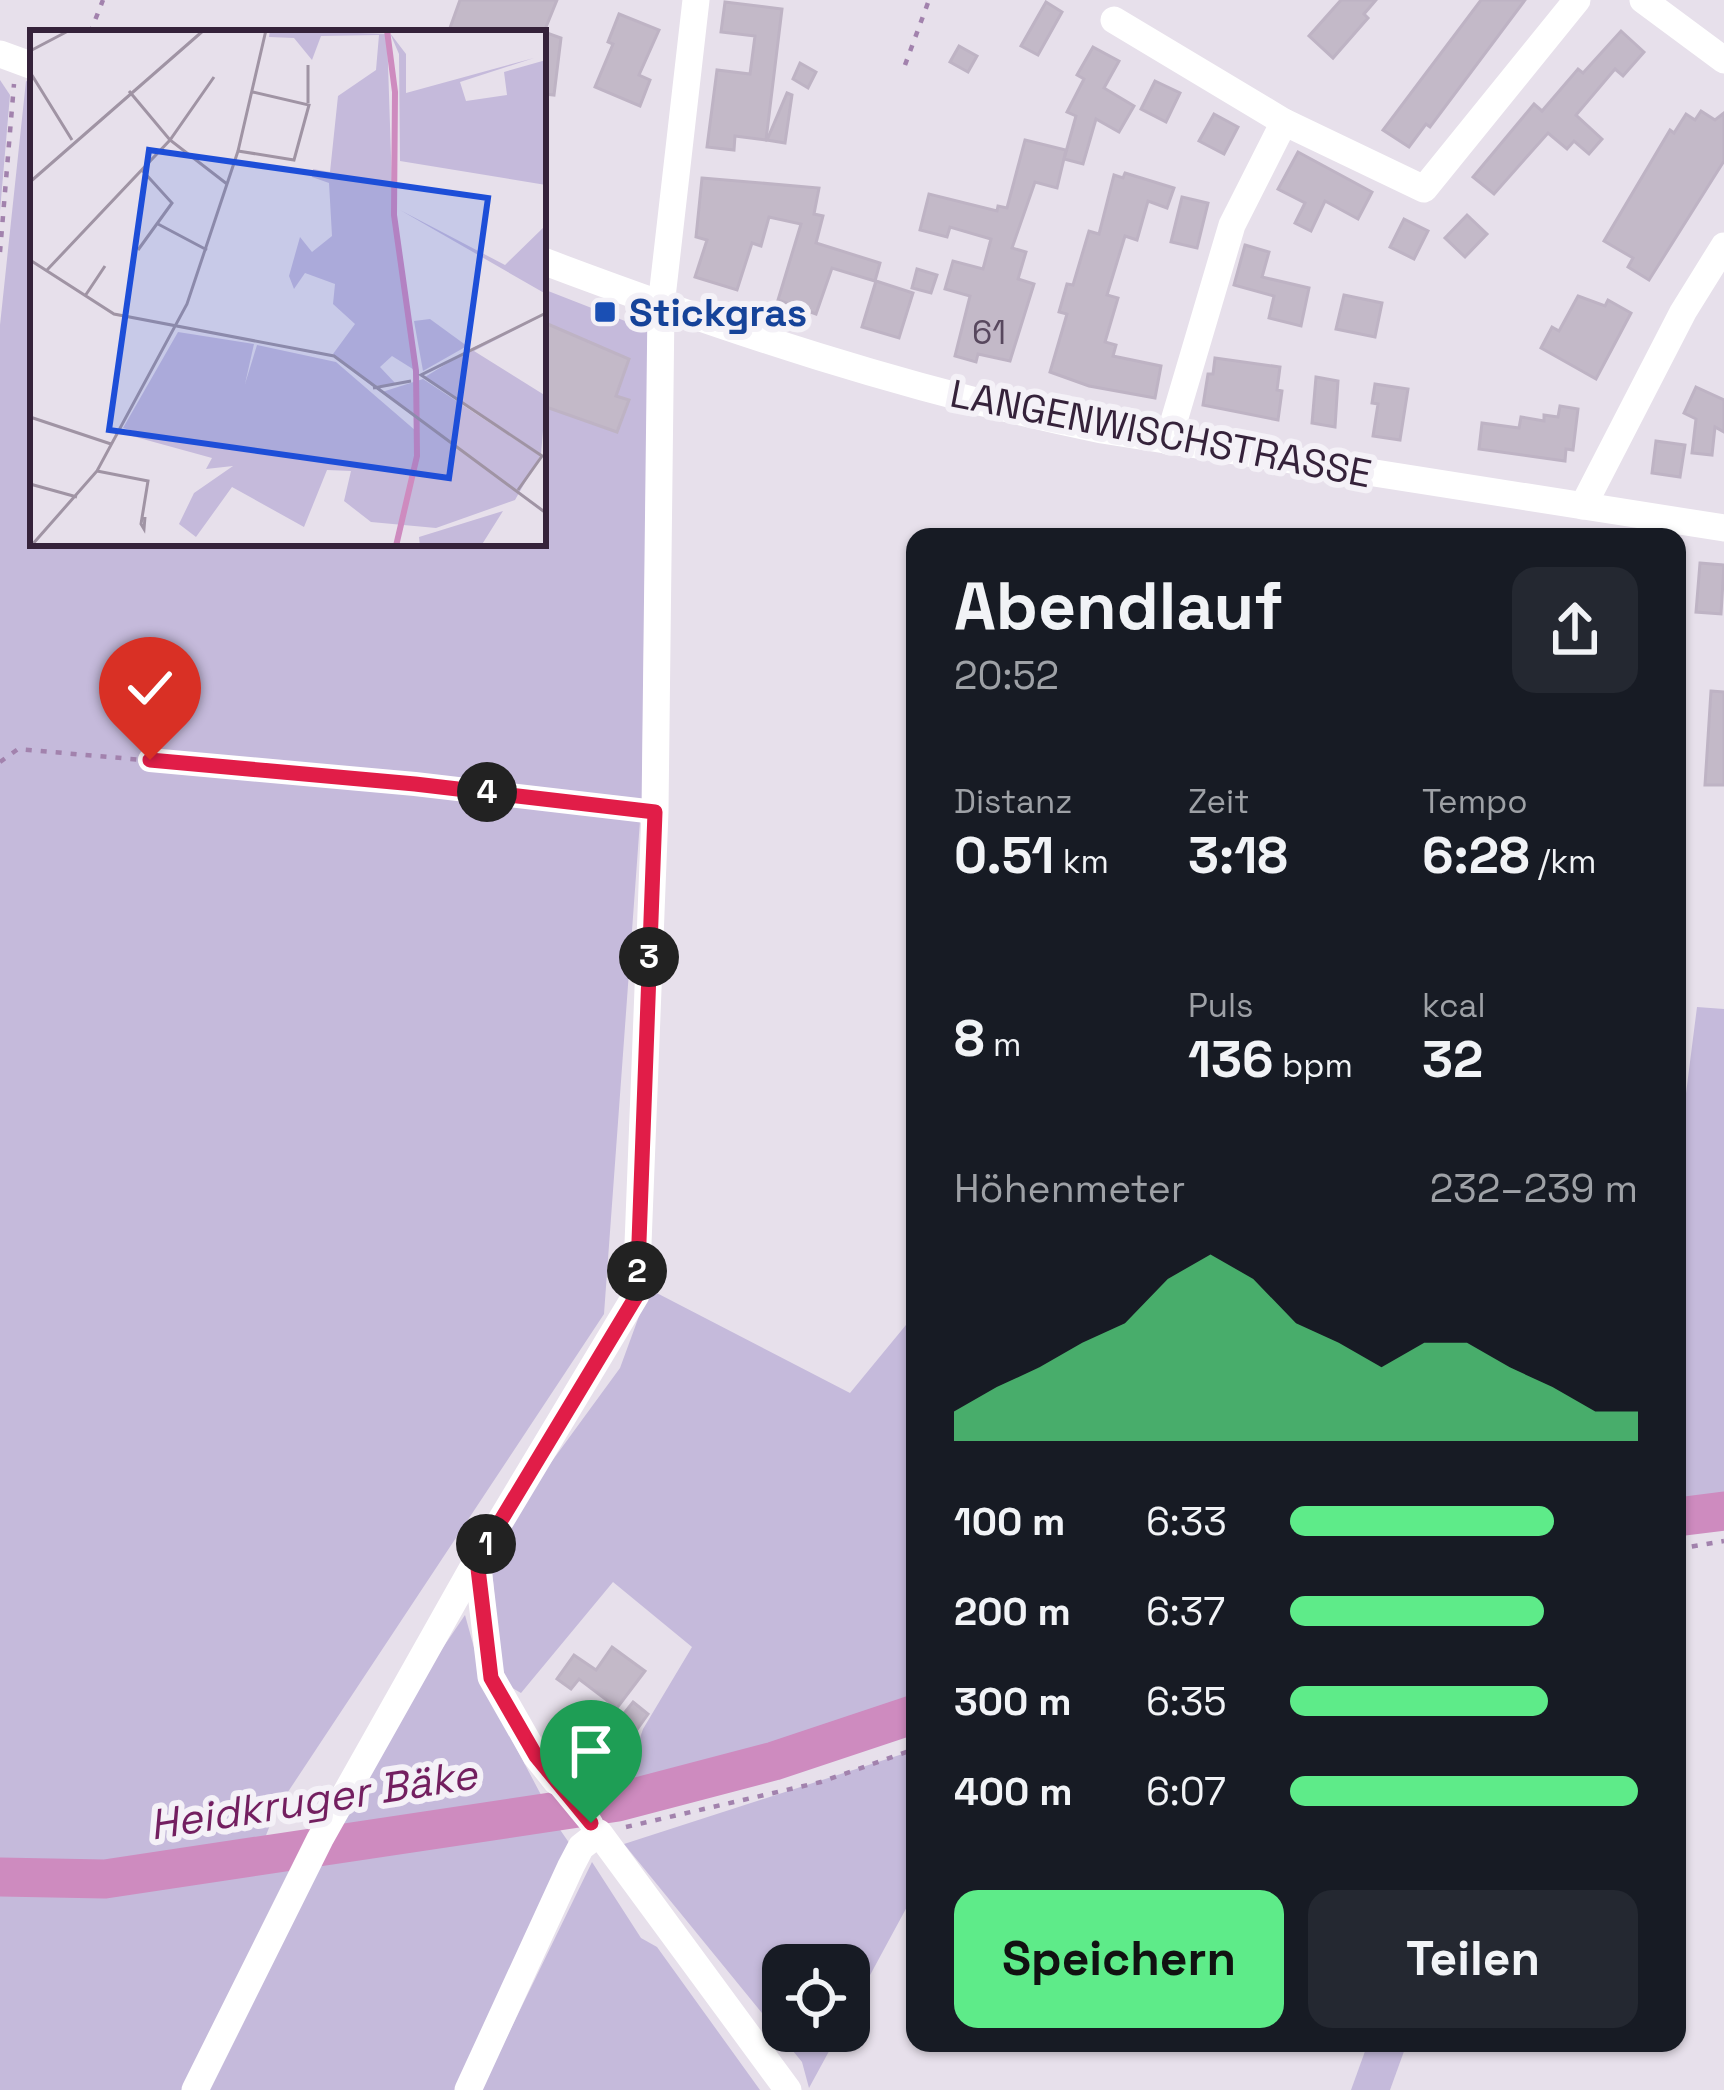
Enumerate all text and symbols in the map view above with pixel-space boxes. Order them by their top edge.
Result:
inset map [30,30,546,546]
place label: Stickgras [629,288,807,337]
marker: Stickgras [592,299,618,325]
house number: 61 [972,312,1006,354]
street label: LANGENWISCHSTRASSE [946,369,1376,498]
text: Abendlauf [954,564,1283,648]
button: share [1512,567,1638,693]
pin [99,637,201,760]
text: 20:52 [954,651,1059,700]
icon: check [117,655,183,721]
pin: 4 [457,762,517,822]
text: 4 [477,771,498,813]
text: Distanz [954,781,1072,823]
text: Zeit [1188,781,1249,823]
text: Tempo [1422,781,1528,823]
text: 0.51 [954,823,1054,888]
text: 3:18 [1188,823,1288,888]
text: 6:28 [1422,823,1530,888]
text: km [1054,841,1109,883]
text: /km [1530,841,1596,883]
pin: 3 [619,927,679,987]
text: 3 [639,936,659,978]
text: Puls [1188,985,1254,1027]
text: kcal [1422,985,1486,1027]
text: 8 [954,1006,985,1071]
text: m [985,1024,1021,1066]
text: 136 [1188,1027,1274,1092]
text: 32 [1422,1027,1483,1092]
text: bpm [1274,1045,1353,1087]
text: Höhenmeter [954,1164,1185,1213]
text: 232–239 m [1430,1164,1638,1213]
pin: 2 [607,1241,667,1301]
text: 2 [627,1250,647,1292]
text: 100 m [954,1497,1065,1546]
text: 6:33 [1146,1497,1227,1546]
pin: 1 [456,1514,516,1574]
text: 1 [479,1523,493,1565]
text: 200 m [954,1587,1071,1636]
text: 6:37 [1146,1587,1225,1636]
text: 300 m [954,1677,1071,1726]
text: 6:35 [1146,1677,1227,1726]
pin [540,1700,642,1823]
icon: arrive [558,1718,624,1784]
water label: Heidkruger Bäke [146,1747,483,1852]
text: 400 m [954,1767,1073,1816]
text: 6:07 [1146,1767,1226,1816]
button: Speichern [954,1890,1284,2028]
button: Teilen [1308,1890,1638,2028]
map controls [762,1944,870,2052]
button: locate [762,1944,870,2052]

